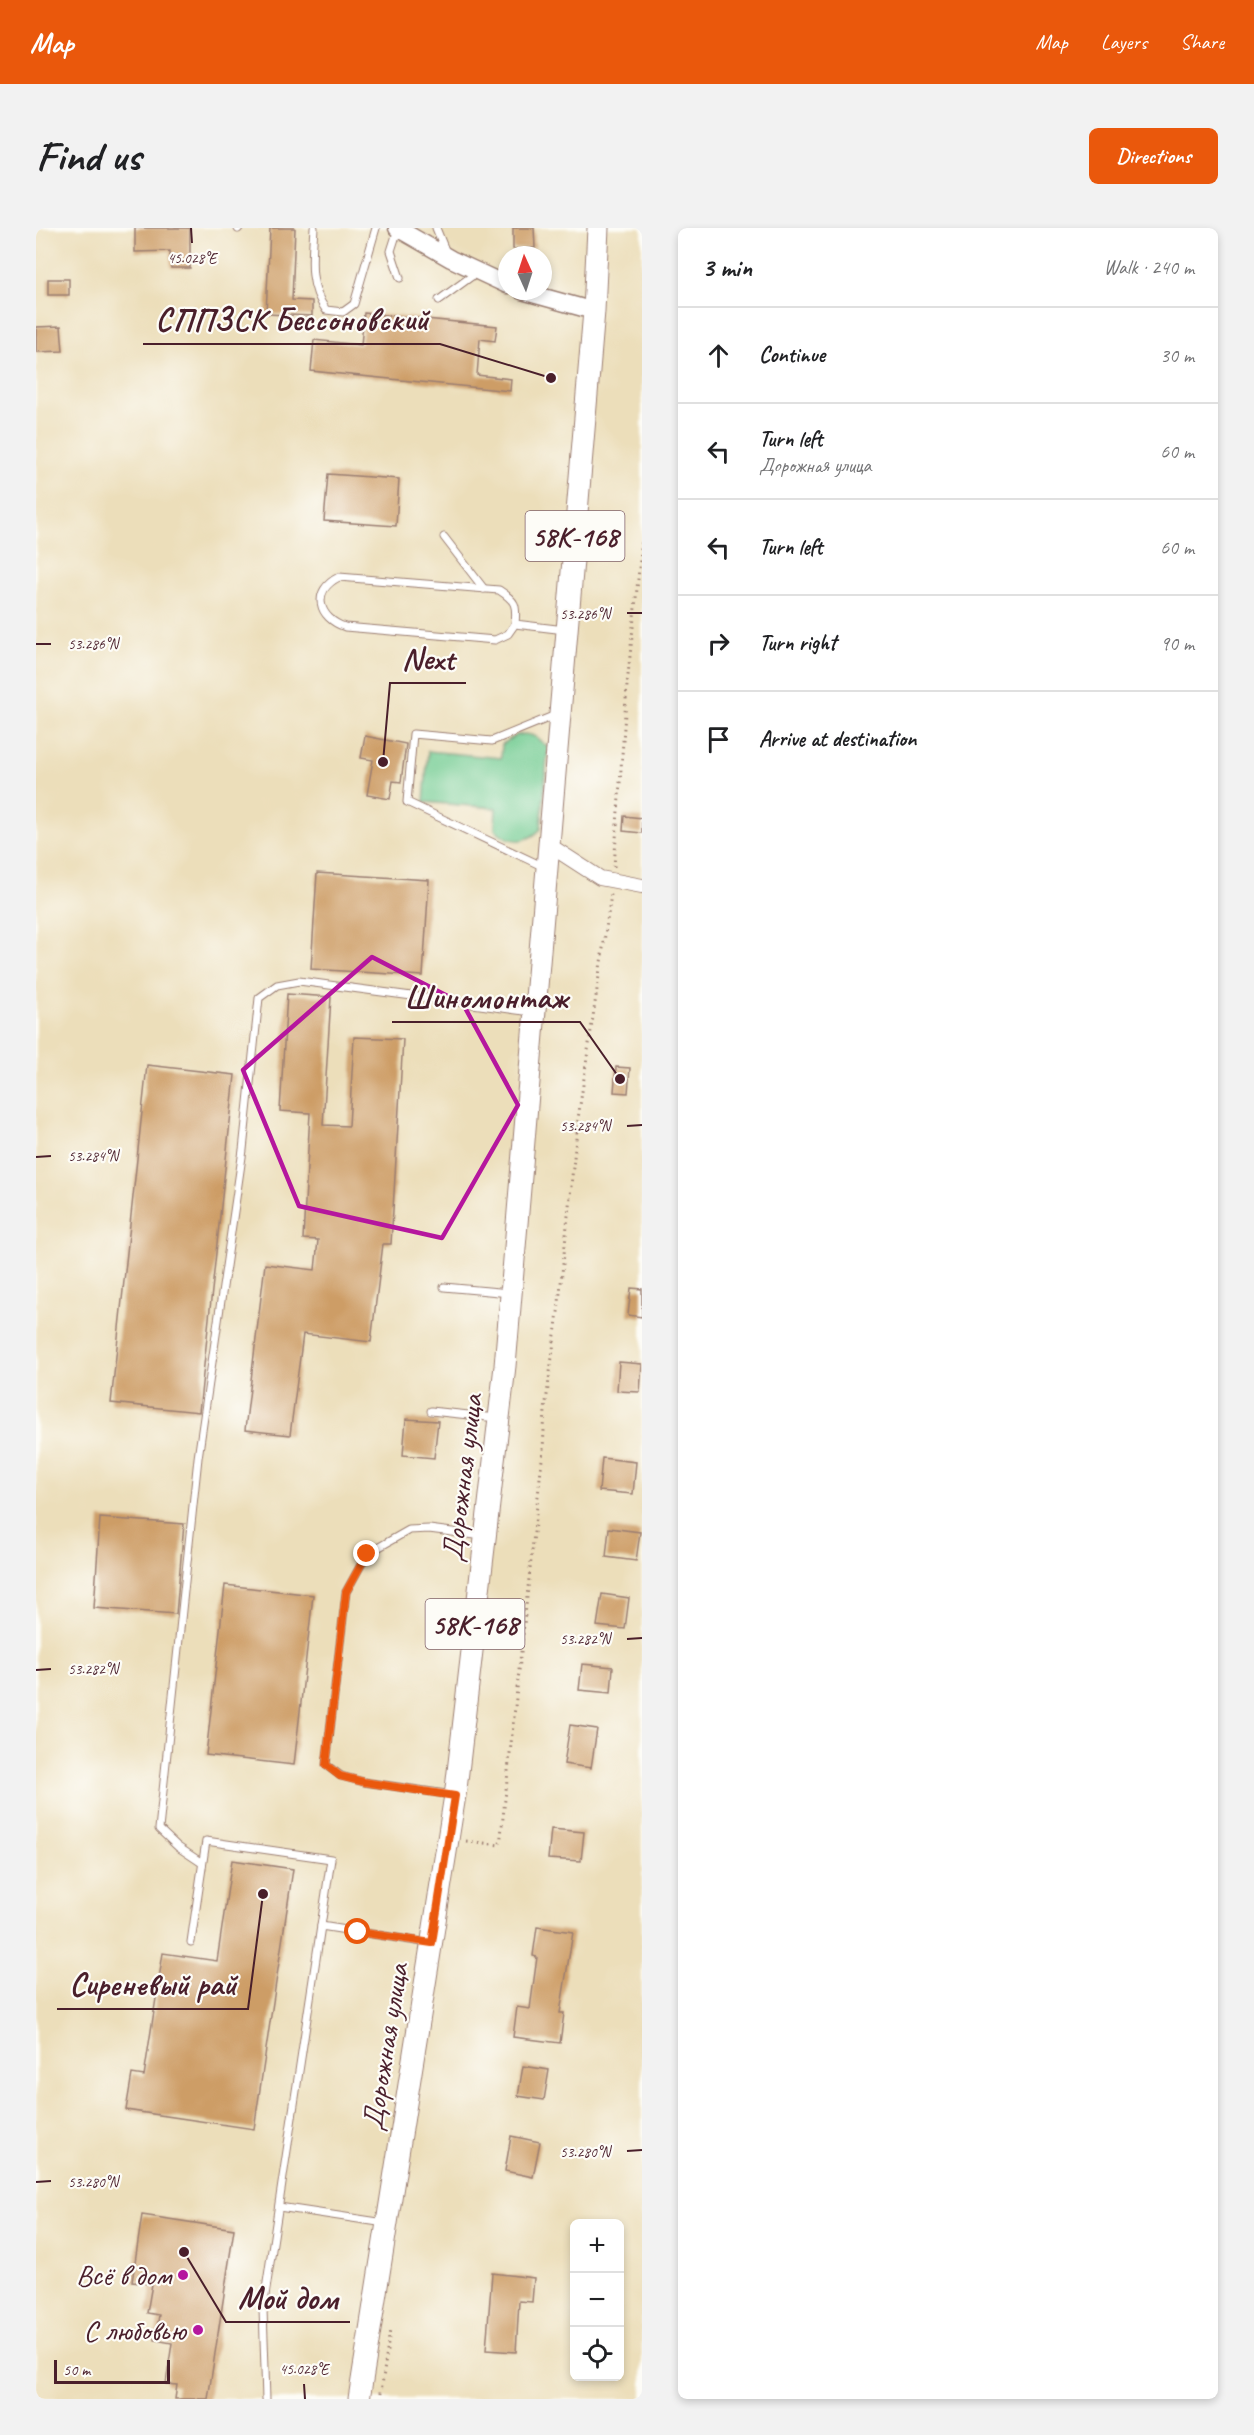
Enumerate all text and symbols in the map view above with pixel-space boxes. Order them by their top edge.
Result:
text: Map [30,25,73,60]
text: Map [1035,29,1068,55]
text: Layers [1101,29,1147,55]
text: Share [1180,29,1224,55]
button: Directions [1089,128,1218,184]
text: Find us [36,130,141,183]
north arrow [498,246,552,300]
text: 45.028°E [168,249,219,268]
text: 3 min [702,251,752,284]
text: Walk · 240 m [1104,255,1194,280]
callout: СППЗСК Бессоновский [143,294,440,344]
text: СППЗСК Бессоновский [156,299,431,340]
icon: ahead [702,339,735,372]
text: Continue [759,341,825,369]
text: 30 m [1160,343,1194,368]
text: Turn left [759,425,823,453]
icon: left [702,435,735,468]
text: 60 m [1160,439,1194,464]
text: Дорожная улица [759,453,871,478]
road number: 58К-168 [526,511,624,561]
icon: left [702,531,735,564]
text: Turn left [759,533,823,561]
text: 60 m [1160,535,1194,560]
text: 53.286°N [560,605,613,624]
icon: right [702,627,735,660]
text: Turn right [759,629,836,657]
text: 90 m [1160,631,1194,656]
callout: Next [390,633,466,683]
text: 53.286°N [68,635,121,654]
text: Next [402,638,458,679]
icon: arrive [702,723,735,756]
text: Arrive at destination [759,725,916,753]
callout: Шиномонтаж [392,972,580,1022]
text: Шиномонтаж [404,977,571,1018]
text: 53.284°N [560,1117,613,1136]
text: 53.284°N [68,1147,121,1166]
street label: Дорожная улица [433,1390,491,1564]
route end [353,1540,379,1566]
road number: 58К-168 [426,1599,524,1649]
text: 53.282°N [560,1630,613,1649]
text: 53.282°N [68,1660,121,1679]
route start [344,1918,370,1944]
callout: Сиреневый рай [57,1959,248,2009]
street label: Дорожная улица [353,1959,417,2133]
text: Сиреневый рай [70,1964,239,2005]
text: 53.280°N [560,2143,613,2162]
text: 53.280°N [68,2173,121,2192]
map controls [570,2219,624,2381]
button: + [570,2219,624,2273]
place label: Всё в дом [76,2256,173,2294]
marker: Всё в дом [176,2268,190,2282]
callout: Мой дом [226,2272,350,2322]
button: − [570,2273,624,2327]
text: Мой дом [238,2278,341,2319]
place label: С любовью [84,2311,188,2349]
marker: С любовью [191,2323,205,2337]
button: locate [570,2327,624,2381]
scale bar [54,2357,170,2384]
text: 50 m [63,2360,90,2380]
text: 45.028°E [280,2360,331,2379]

